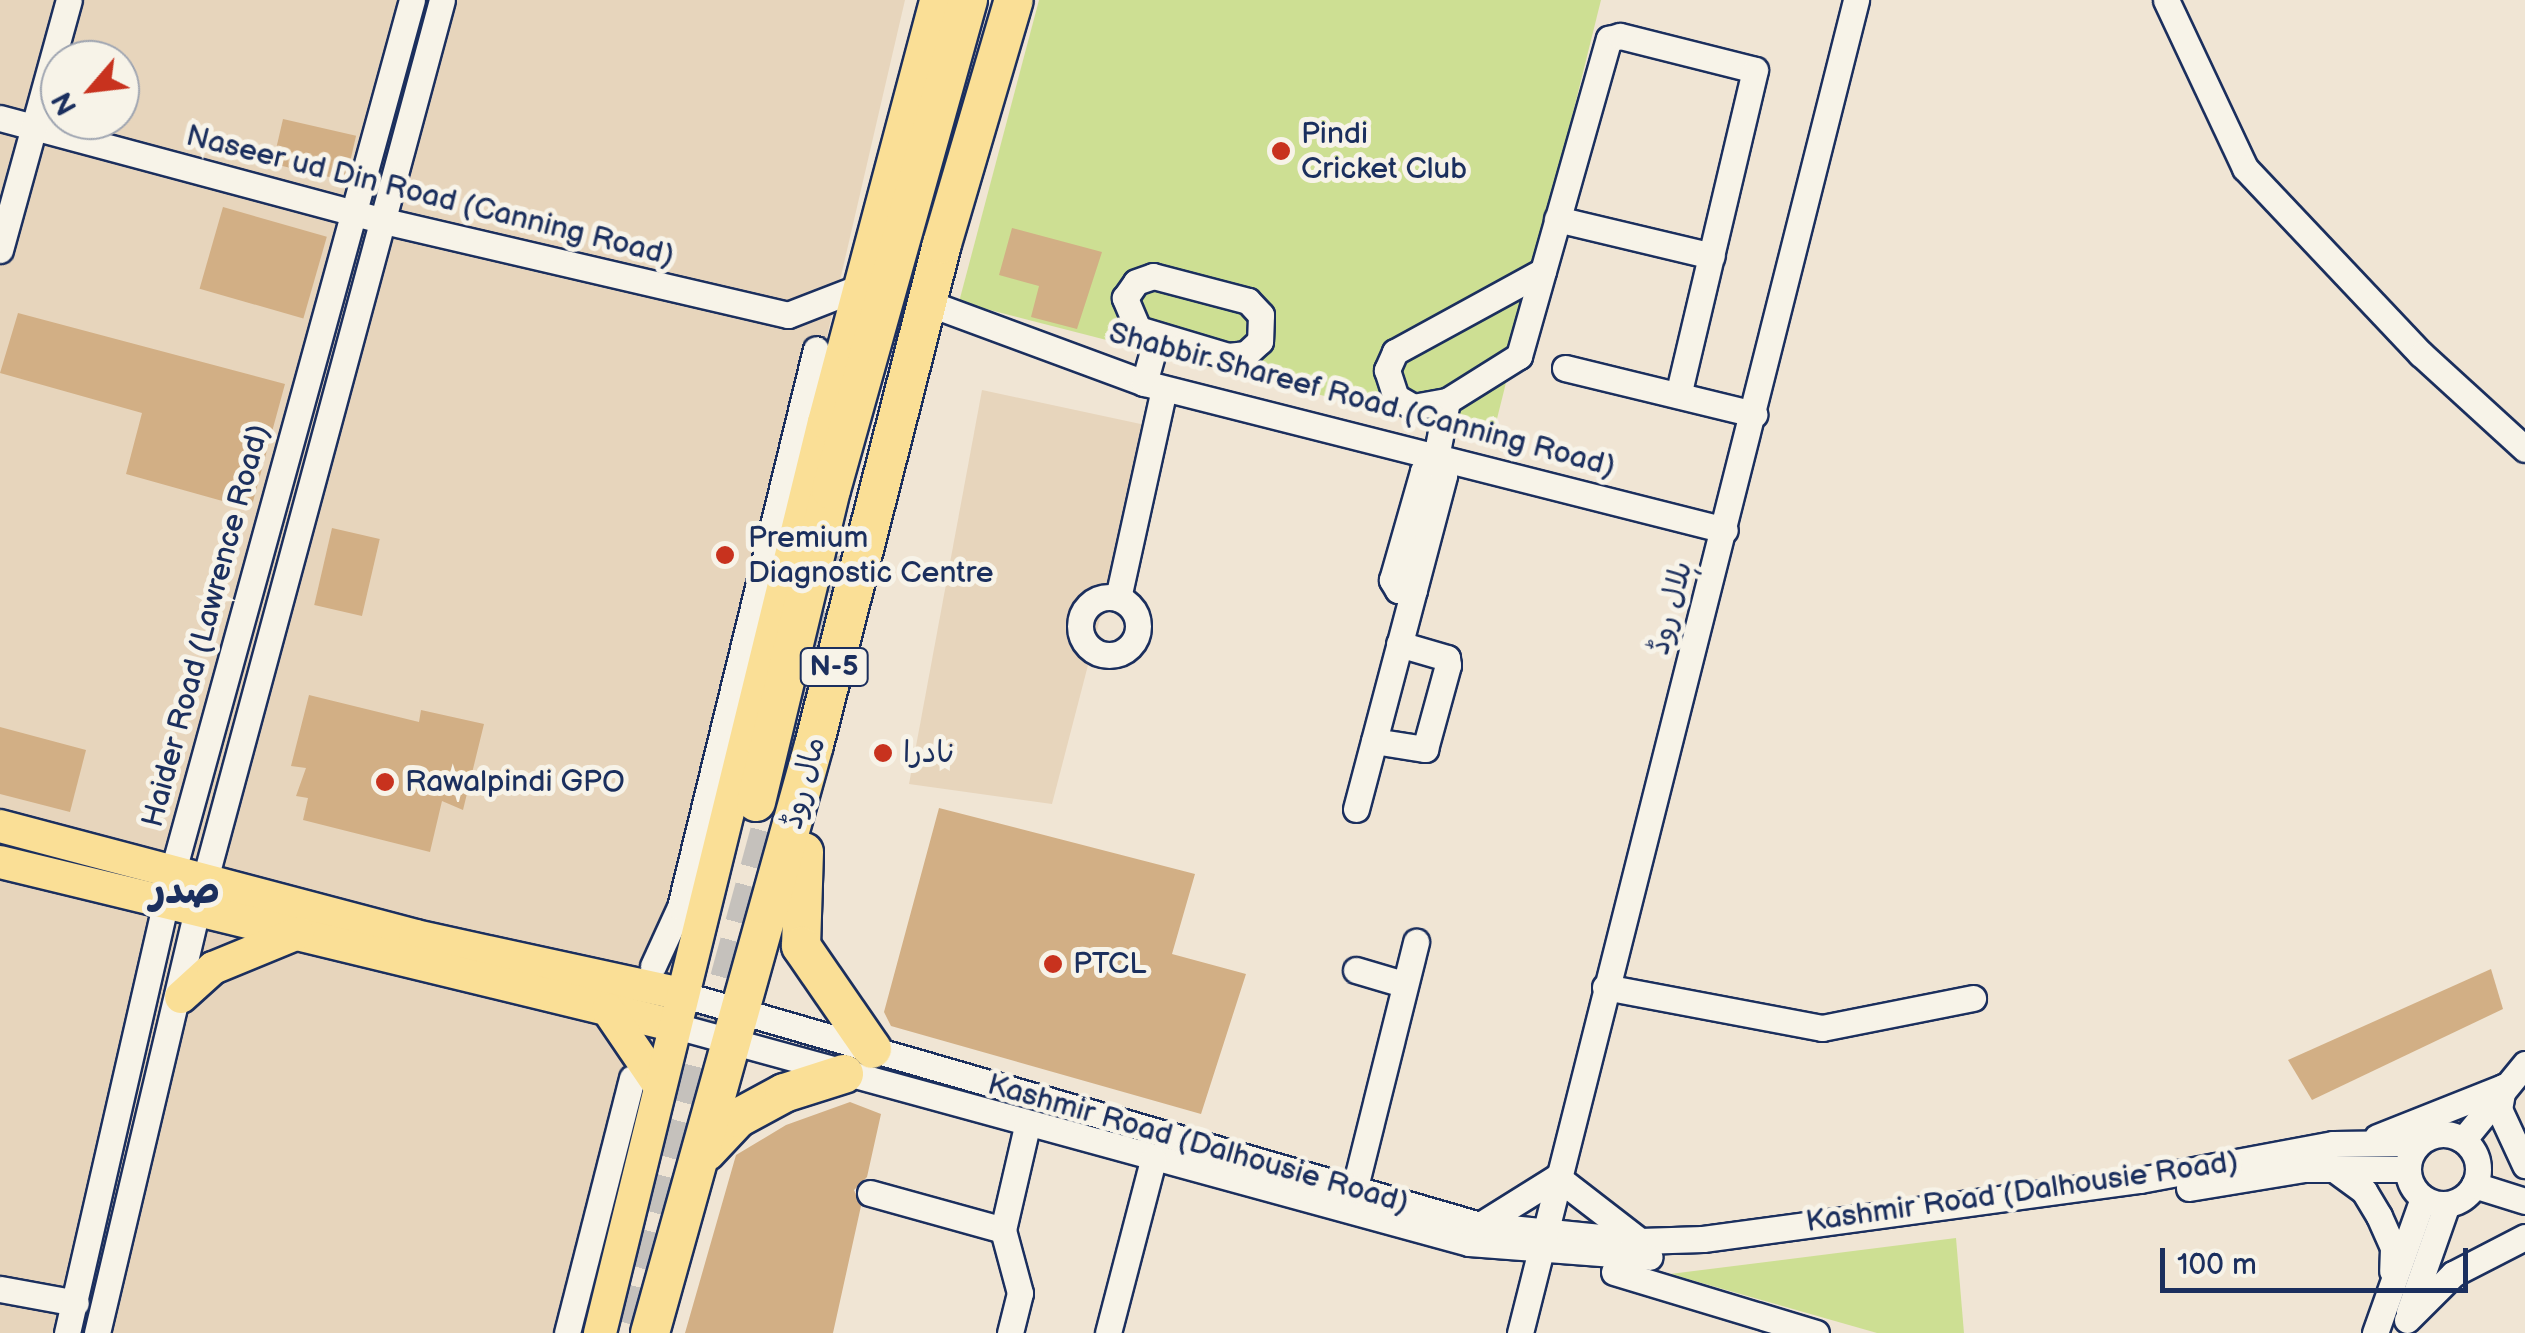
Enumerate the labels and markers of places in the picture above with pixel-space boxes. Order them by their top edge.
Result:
place label: Pindi Cricket Club [1301,116,1467,186]
marker: Pindi Cricket Club [1270,140,1292,162]
place label: Premium Diagnostic Centre [748,520,994,590]
marker: Premium Diagnostic Centre [712,542,738,568]
place label: نادرا [903,735,956,771]
marker: نادرا [872,742,894,764]
place label: Rawalpindi GPO [405,764,625,800]
marker: Rawalpindi GPO [374,771,396,793]
place label: PTCL [1073,946,1147,982]
marker: PTCL [1042,953,1064,975]

